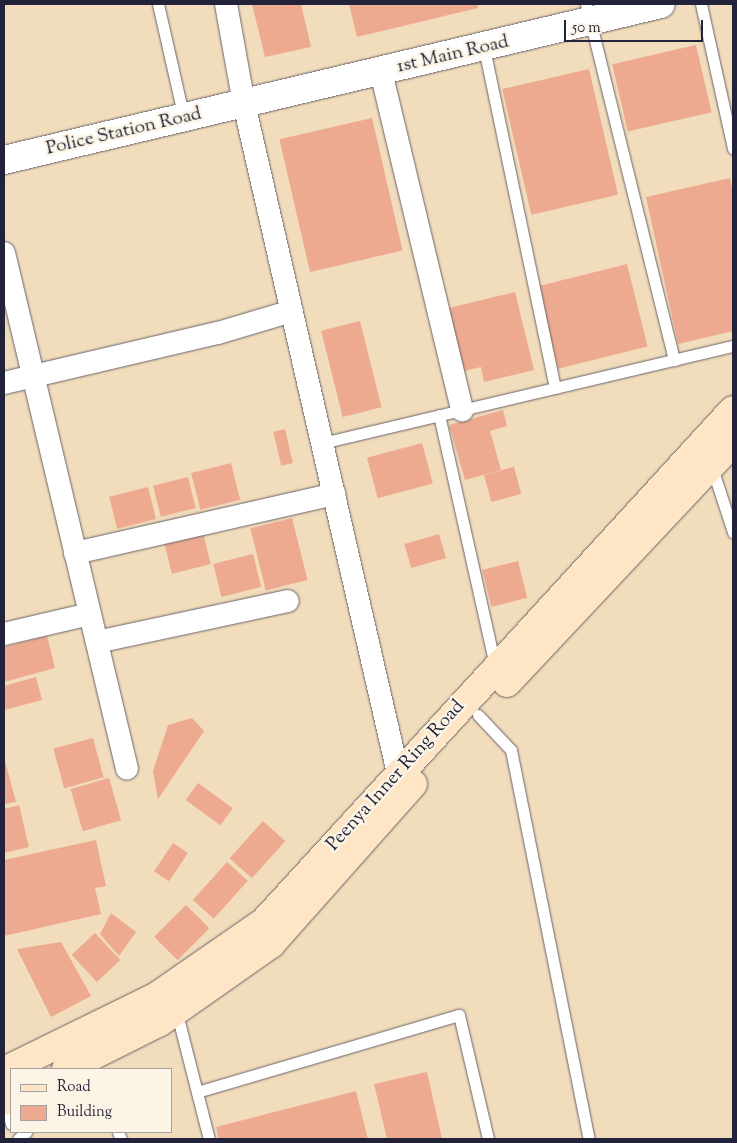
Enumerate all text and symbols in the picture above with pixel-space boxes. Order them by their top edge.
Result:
scale bar [567,10,706,42]
text: 50 m [572,18,601,39]
street label: 1st Main Road [395,31,511,79]
street label: Police Station Road [44,103,204,161]
street label: Peenya Inner Ring Road [322,696,470,856]
legend [10,1068,172,1133]
text: Road [57,1077,91,1098]
text: Building [57,1102,112,1123]

